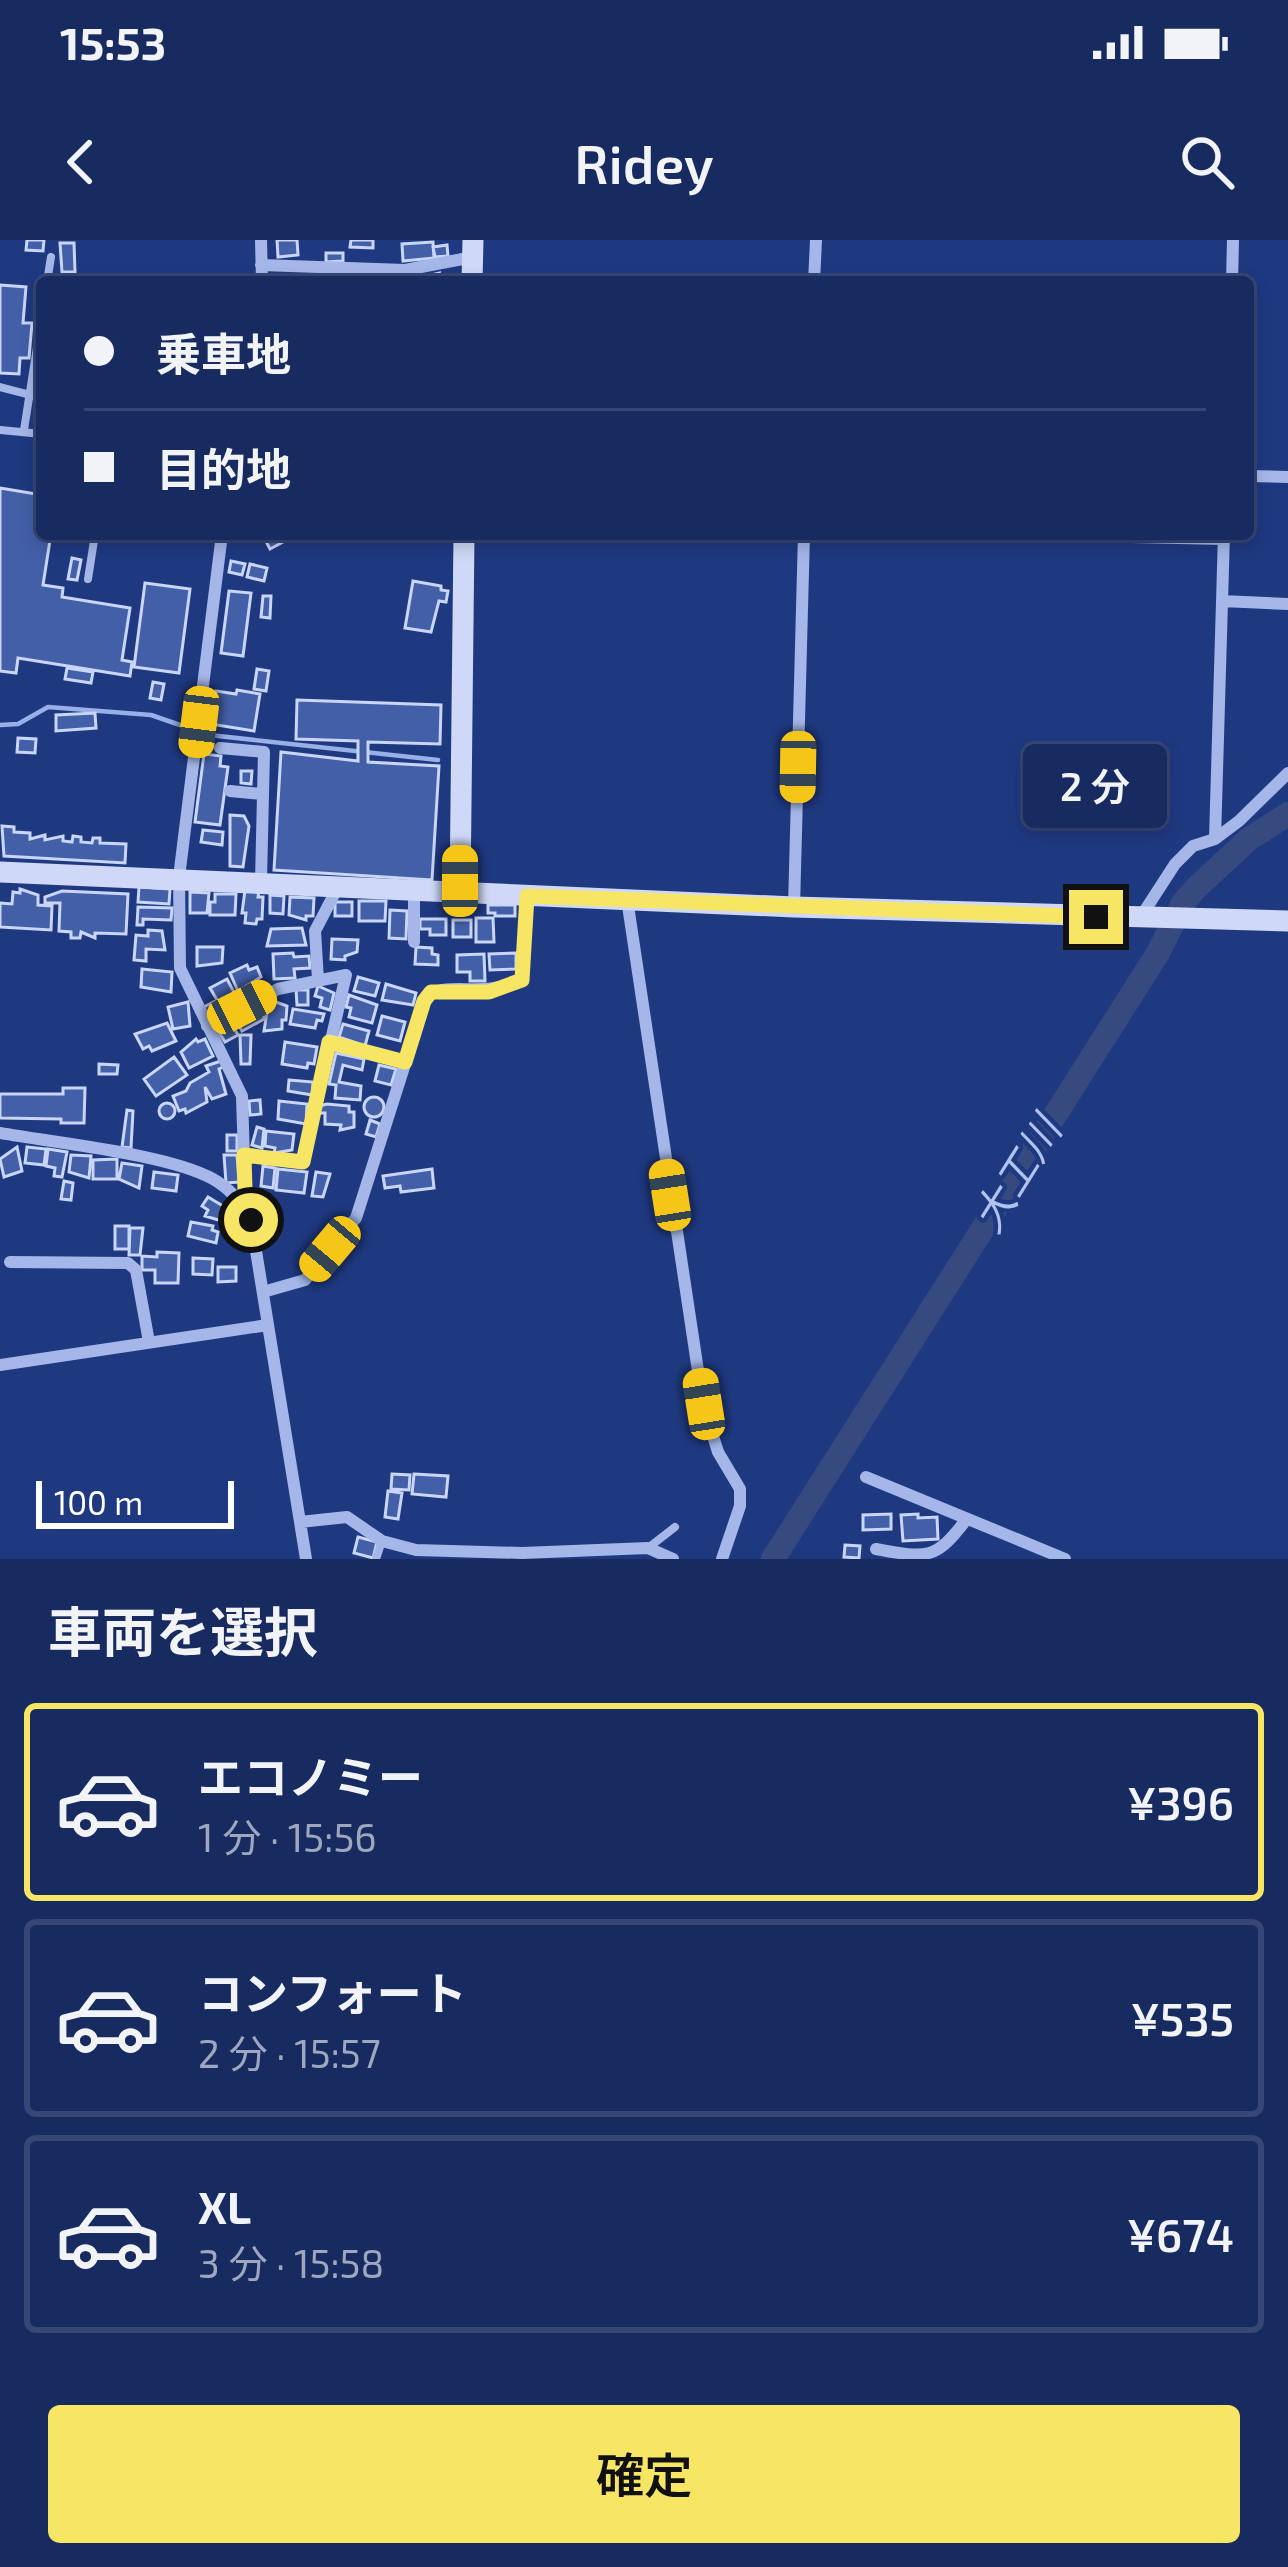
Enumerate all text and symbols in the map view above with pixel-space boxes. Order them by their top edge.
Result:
text: 15:53 [60,15,166,69]
icon: back [48,129,114,195]
icon: search [1174,129,1240,195]
text: Ridey [574,130,714,195]
text: 乗車地 [156,326,291,380]
text: 目的地 [156,441,291,495]
car [177,684,221,760]
car [779,731,817,803]
callout: 2 分 [1024,743,1168,827]
text: 2 分 [1060,762,1130,809]
car [442,845,478,917]
route end [1069,890,1123,944]
car [202,975,282,1039]
water label: 大工川 [960,1103,1072,1240]
car [647,1157,693,1233]
route start [224,1193,278,1247]
car [293,1210,367,1288]
car [681,1366,727,1442]
scale bar [36,1475,234,1528]
text: 100 m [54,1482,143,1522]
text: 車両を選択 [48,1598,318,1663]
icon: car [54,1748,162,1856]
text: エコノミー [198,1749,423,1803]
text: ¥396 [1127,1775,1234,1829]
text: 1 分 · 15:56 [198,1813,377,1860]
icon: car [54,1964,162,2072]
text: コンフォート [198,1965,467,2019]
text: ¥535 [1131,1991,1234,2045]
text: 2 分 · 15:57 [198,2029,381,2076]
text: XL [198,2179,251,2233]
icon: car [54,2180,162,2288]
text: ¥674 [1127,2207,1234,2261]
text: 3 分 · 15:58 [198,2239,384,2286]
button: 確定 [48,2405,1240,2543]

